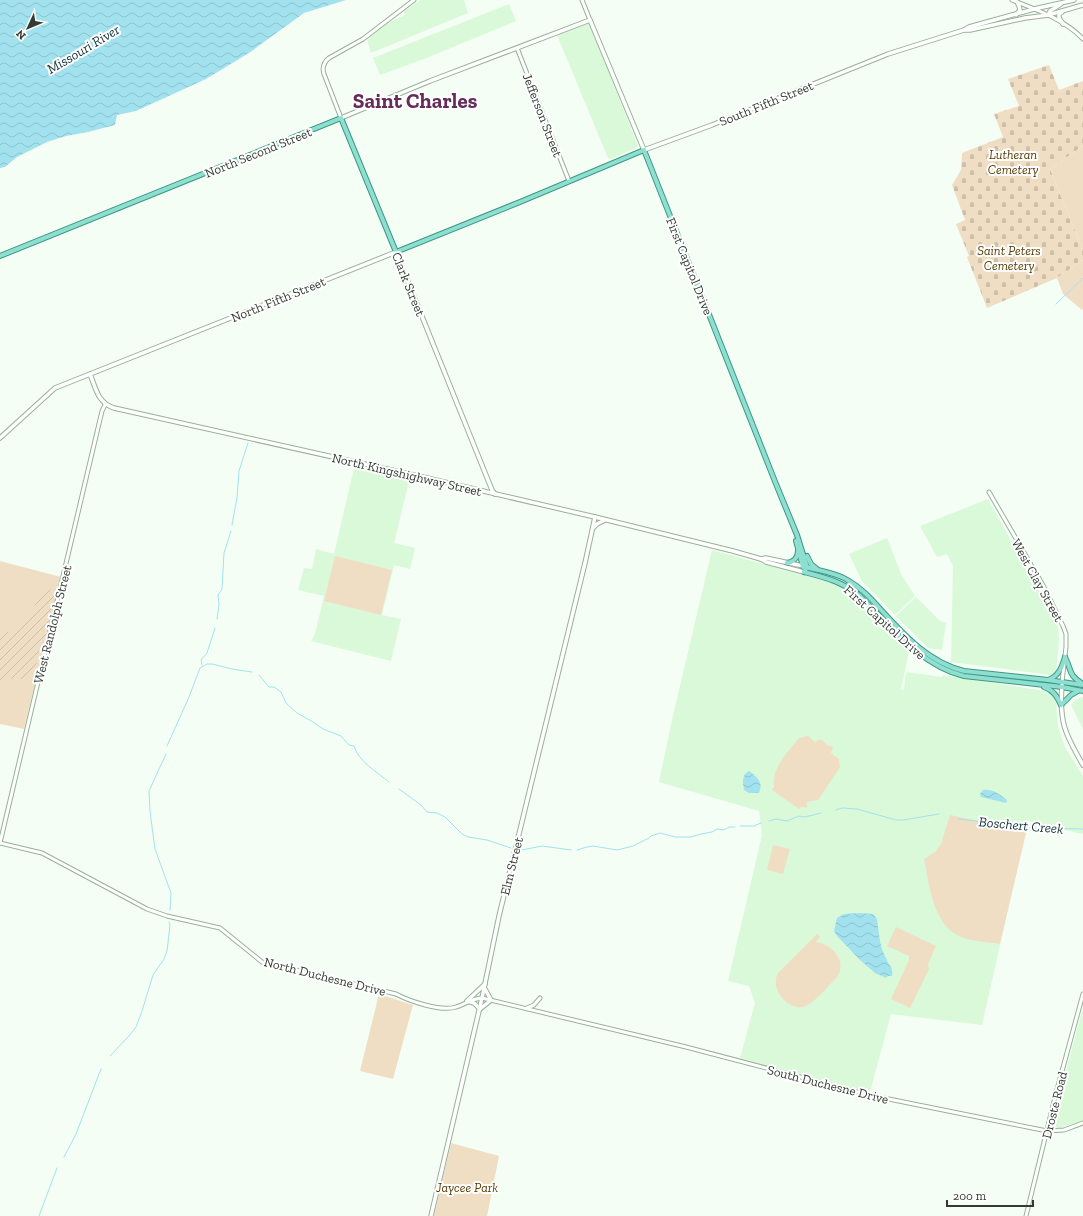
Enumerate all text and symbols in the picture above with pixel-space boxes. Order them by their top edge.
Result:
north arrow [8,8,48,48]
water label: Missouri River [44,21,123,78]
text: N [13,27,29,42]
street label: Jefferson Street [520,71,565,159]
street label: South Fifth Street [717,78,816,129]
district label: Saint Charles [353,88,478,113]
street label: North Second Street [203,124,314,181]
park label: Lutheran Cemetery [988,147,1038,177]
street label: First Capitol Drive [663,215,716,317]
park label: Saint Peters Cemetery [977,243,1041,273]
street label: Clark Street [389,250,428,318]
street label: North Fifth Street [229,274,328,325]
street label: North Kingshighway Street [331,450,483,499]
street label: West Clay Street [1009,536,1067,624]
street label: West Randolph Street [30,563,75,685]
street label: First Capitol Drive [841,582,928,663]
water label: Boschert Creek [978,813,1064,838]
street label: Elm Street [497,835,526,897]
street label: North Duchesne Drive [262,954,387,999]
street label: South Duchesne Drive [766,1062,890,1107]
street label: Droste Road [1039,1070,1070,1140]
park label: Jaycee Park [435,1180,498,1195]
scale bar [947,1182,1033,1208]
text: 200 m [953,1189,987,1203]

